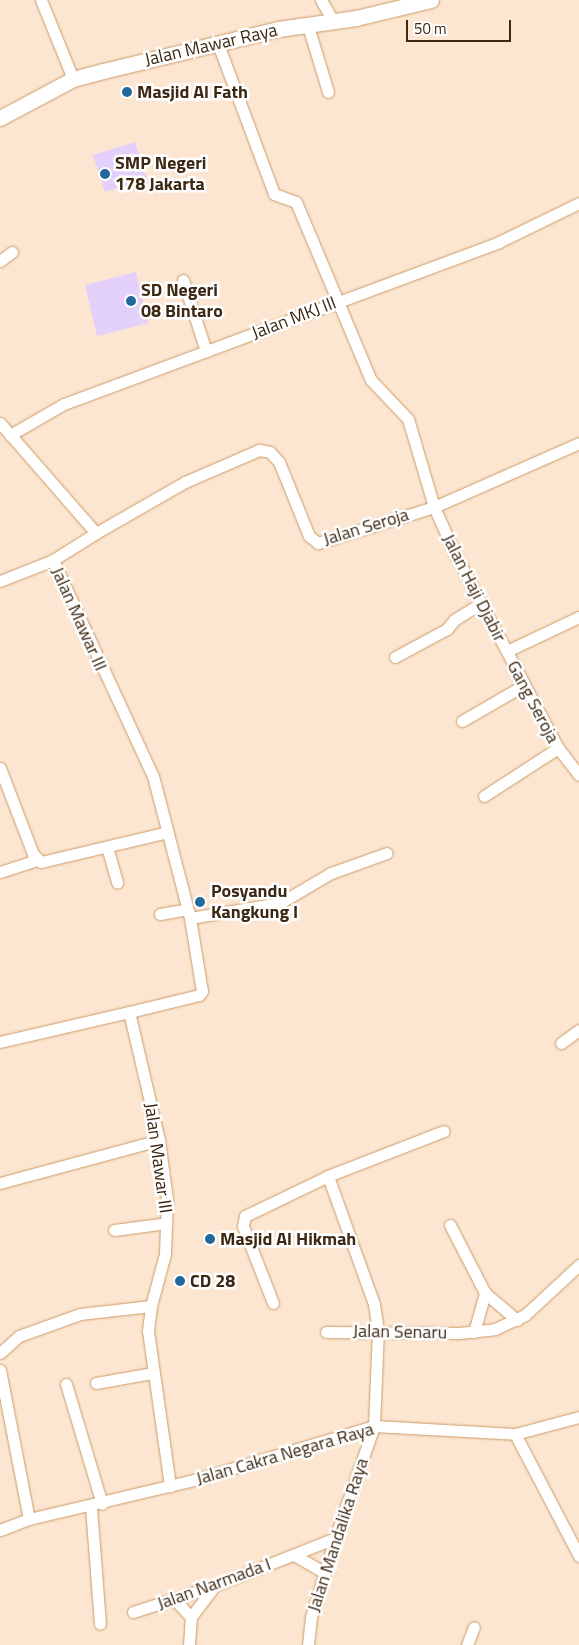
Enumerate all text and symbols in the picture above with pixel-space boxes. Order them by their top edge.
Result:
scale bar [409,10,514,42]
text: 50 m [414,17,447,40]
street label: Jalan Mawar Raya [143,19,279,71]
place label: Masjid Al Fath [137,81,248,103]
marker: Masjid Al Fath [121,86,133,98]
place label: SMP Negeri 178 Jakarta [115,153,206,195]
marker: SMP Negeri 178 Jakarta [99,168,111,180]
place label: SD Negeri 08 Bintaro [141,280,223,322]
street label: Jalan MKJ III [249,292,339,344]
marker: SD Negeri 08 Bintaro [125,295,137,307]
street label: Jalan Seroja [321,504,411,550]
street label: Jalan Haji Djabir [438,530,510,646]
street label: Jalan Mawar III [47,564,111,674]
street label: Gang Seroja [502,657,564,747]
place label: Posyandu Kangkung I [211,881,298,924]
marker: Posyandu Kangkung I [193,895,207,909]
street label: Jalan Mawar III [140,1101,176,1215]
place label: Masjid Al Hikmah [220,1228,356,1250]
marker: Masjid Al Hikmah [204,1233,216,1245]
place label: CD 28 [190,1270,235,1292]
marker: CD 28 [174,1275,186,1287]
street label: Jalan Senaru [353,1320,447,1344]
street label: Jalan Cakra Negara Raya [194,1418,376,1490]
street label: Jalan Mandalika Raya [303,1455,373,1615]
street label: Jalan Narmada I [154,1553,274,1615]

